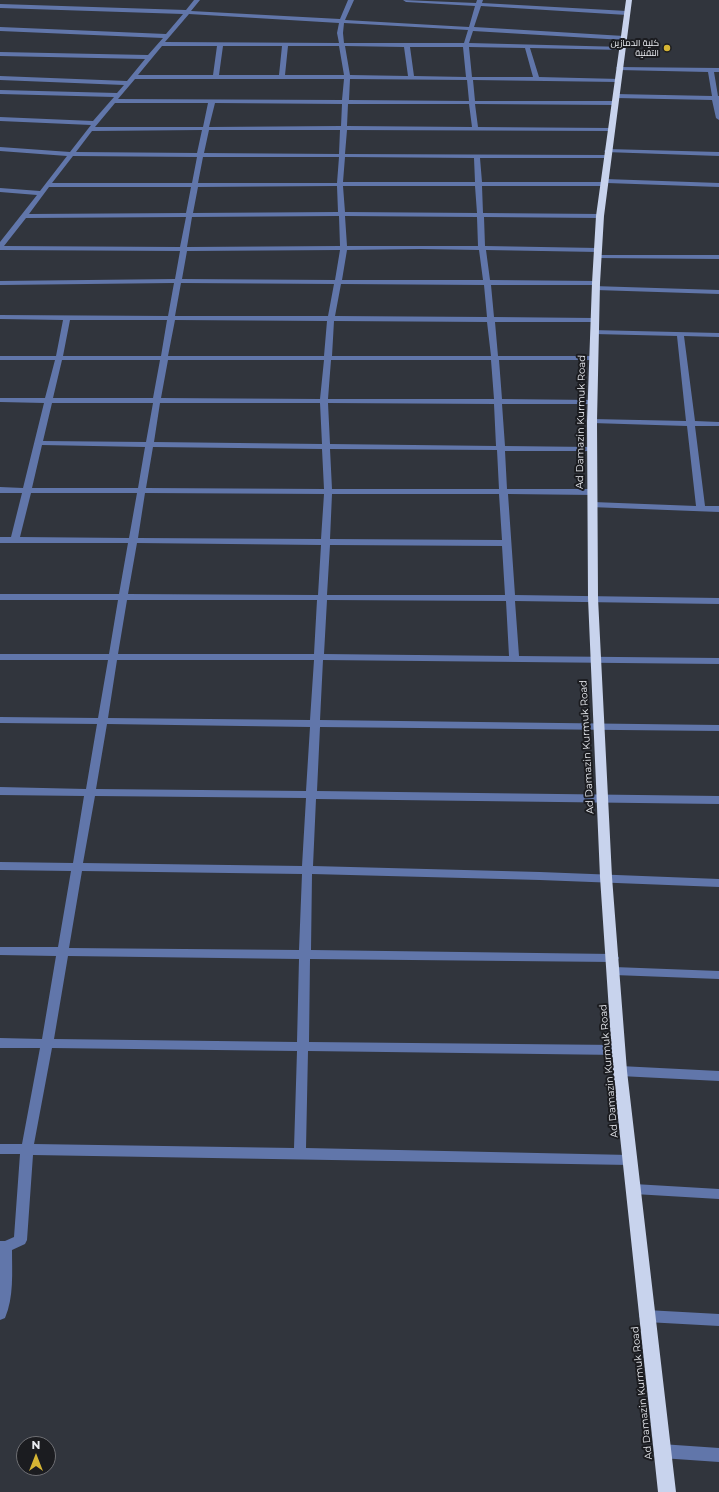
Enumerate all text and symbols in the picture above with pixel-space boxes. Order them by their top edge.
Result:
place label: كلية الدمازين التقنية [610,38,659,59]
marker: كلية الدمازين التقنية [662,43,672,53]
street label: Ad Damazin Kurmuk Road [574,355,588,489]
street label: Ad Damazin Kurmuk Road [578,680,596,814]
street label: Ad Damazin Kurmuk Road [597,1004,621,1138]
street label: Ad Damazin Kurmuk Road [629,1326,655,1460]
north arrow [16,1436,56,1476]
text: N [32,1438,40,1452]

